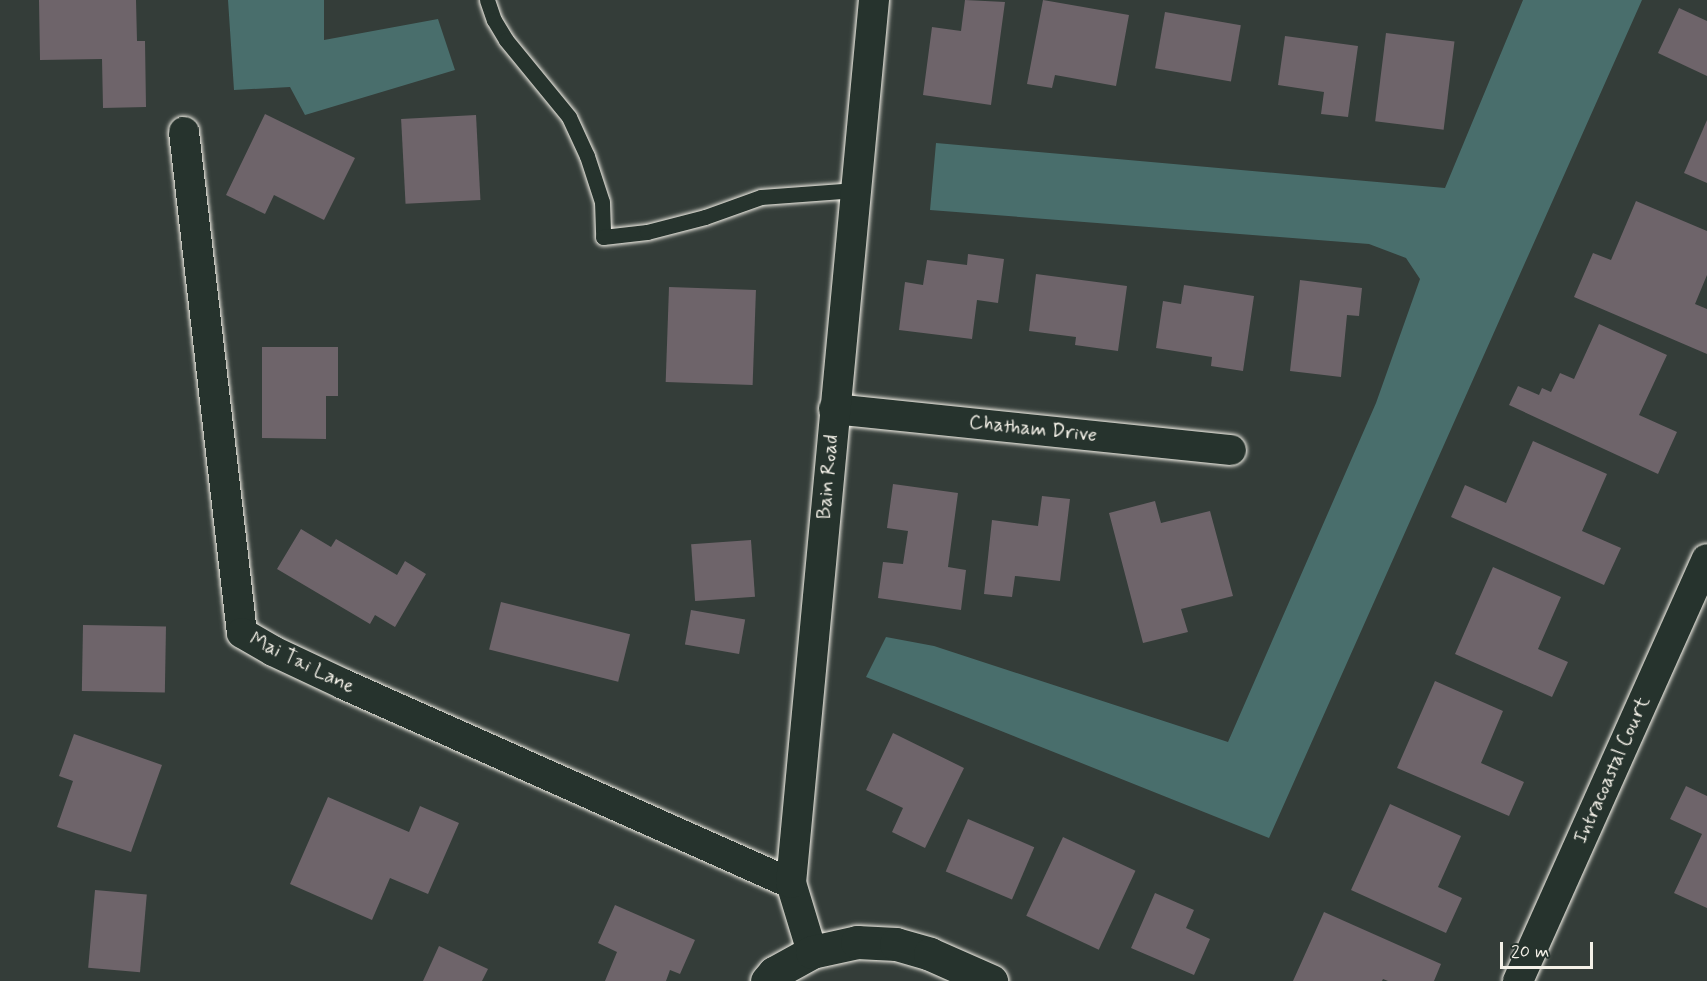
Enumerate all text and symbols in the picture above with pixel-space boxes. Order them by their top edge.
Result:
street label: Chatham Drive [968,410,1098,448]
street label: Bain Road [812,434,844,520]
street label: Mai Tai Lane [247,628,357,698]
street label: Intracoastal Court [1570,695,1654,845]
scale bar [1503,930,1596,968]
text: 20 m [1511,940,1549,964]

